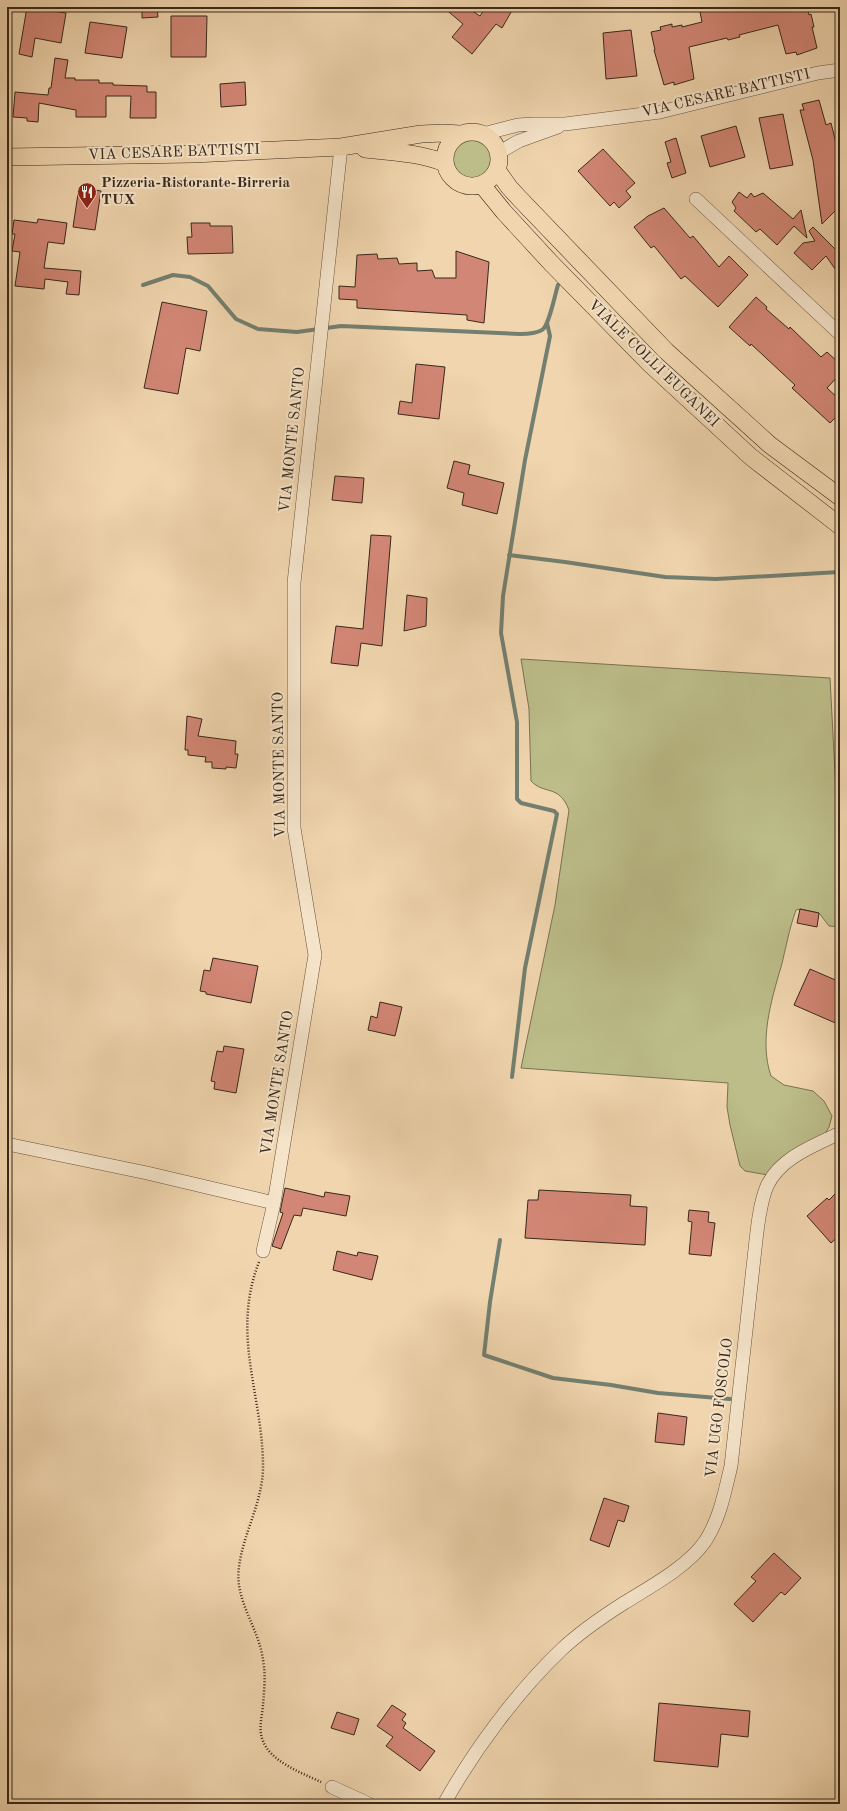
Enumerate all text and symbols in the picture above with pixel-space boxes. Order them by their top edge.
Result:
street label: VIA CESARE BATTISTI [640,67,812,121]
street label: VIA CESARE BATTISTI [88,142,260,164]
place label: Pizzeria-Ristorante-Birreria TUX [101,176,291,208]
restaurant icon: Pizzeria-Ristorante-Birreria TUX [76,181,98,209]
street label: VIALE COLLI EUGANEI [585,298,721,430]
street label: VIA MONTE SANTO [278,367,308,513]
street label: VIA MONTE SANTO [271,692,289,838]
street label: VIA MONTE SANTO [259,1010,297,1156]
street label: VIA UGO FOSCOLO [704,1337,736,1479]

